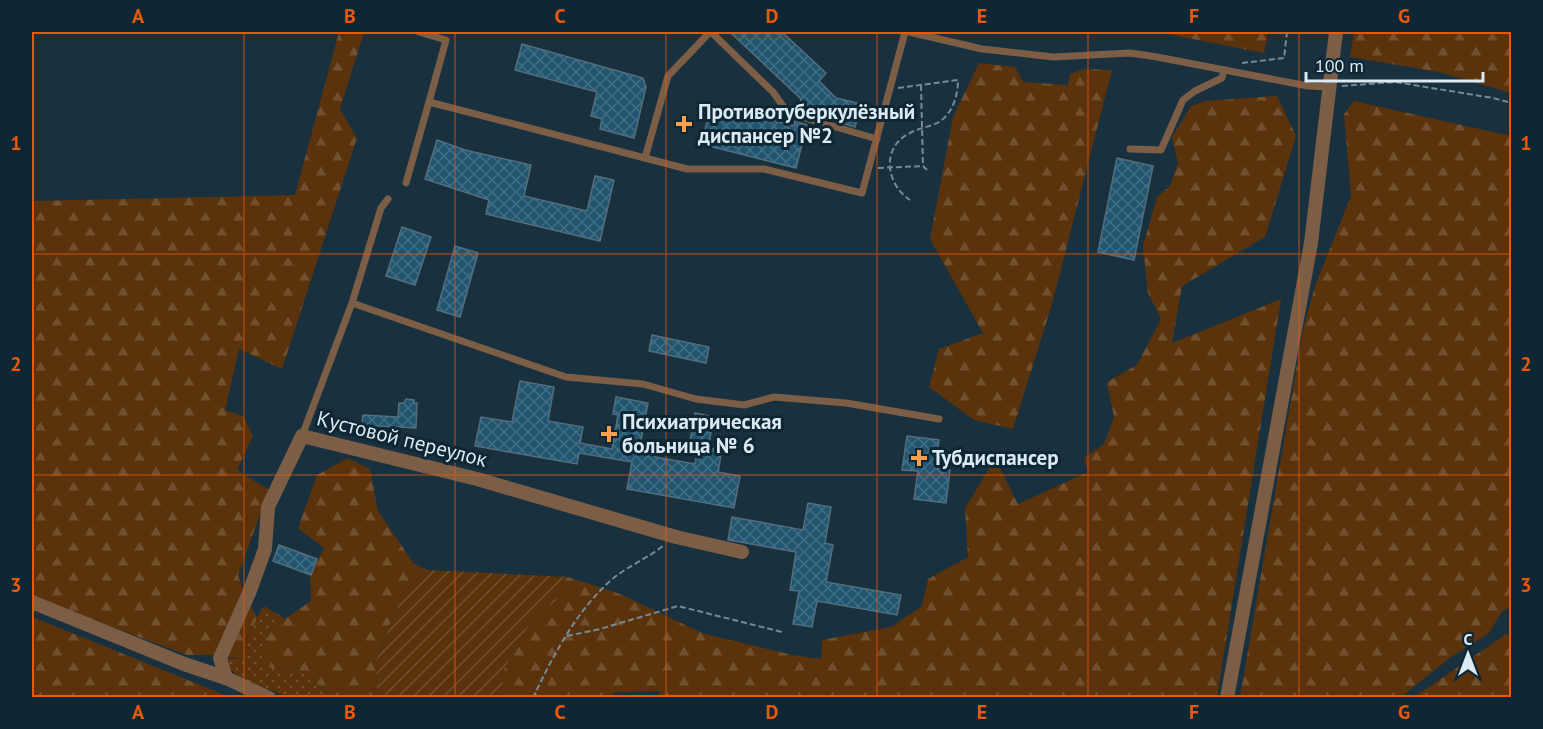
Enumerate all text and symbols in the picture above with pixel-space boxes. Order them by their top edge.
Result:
text: A [132,3,145,29]
text: B [344,3,356,29]
text: C [554,3,566,29]
text: D [766,3,779,29]
text: E [977,3,987,29]
text: F [1189,3,1199,29]
text: G [1398,3,1410,29]
scale bar [1306,45,1483,83]
text: 100 m [1315,54,1364,77]
place label: Противотуберкулёзный диспансер №2 [697,98,915,149]
marker: Противотуберкулёзный диспансер №2 [675,115,693,133]
text: 1 [10,130,22,156]
text: 1 [1520,130,1532,156]
text: 2 [10,351,22,377]
text: 2 [1520,351,1532,377]
street label: Кустовой переулок [314,404,490,473]
place label: Психиатрическая больница № 6 [622,408,782,459]
marker: Психиатрическая больница № 6 [600,425,618,443]
place label: Тубдиспансер [932,444,1059,471]
marker: Тубдиспансер [910,449,928,467]
text: 3 [10,572,22,598]
text: 3 [1520,572,1532,598]
north arrow [1438,624,1498,684]
text: С [1464,629,1473,649]
text: A [132,699,145,725]
text: B [344,699,356,725]
text: C [554,699,566,725]
text: D [766,699,779,725]
text: E [977,699,987,725]
text: F [1189,699,1199,725]
text: G [1398,699,1410,725]

